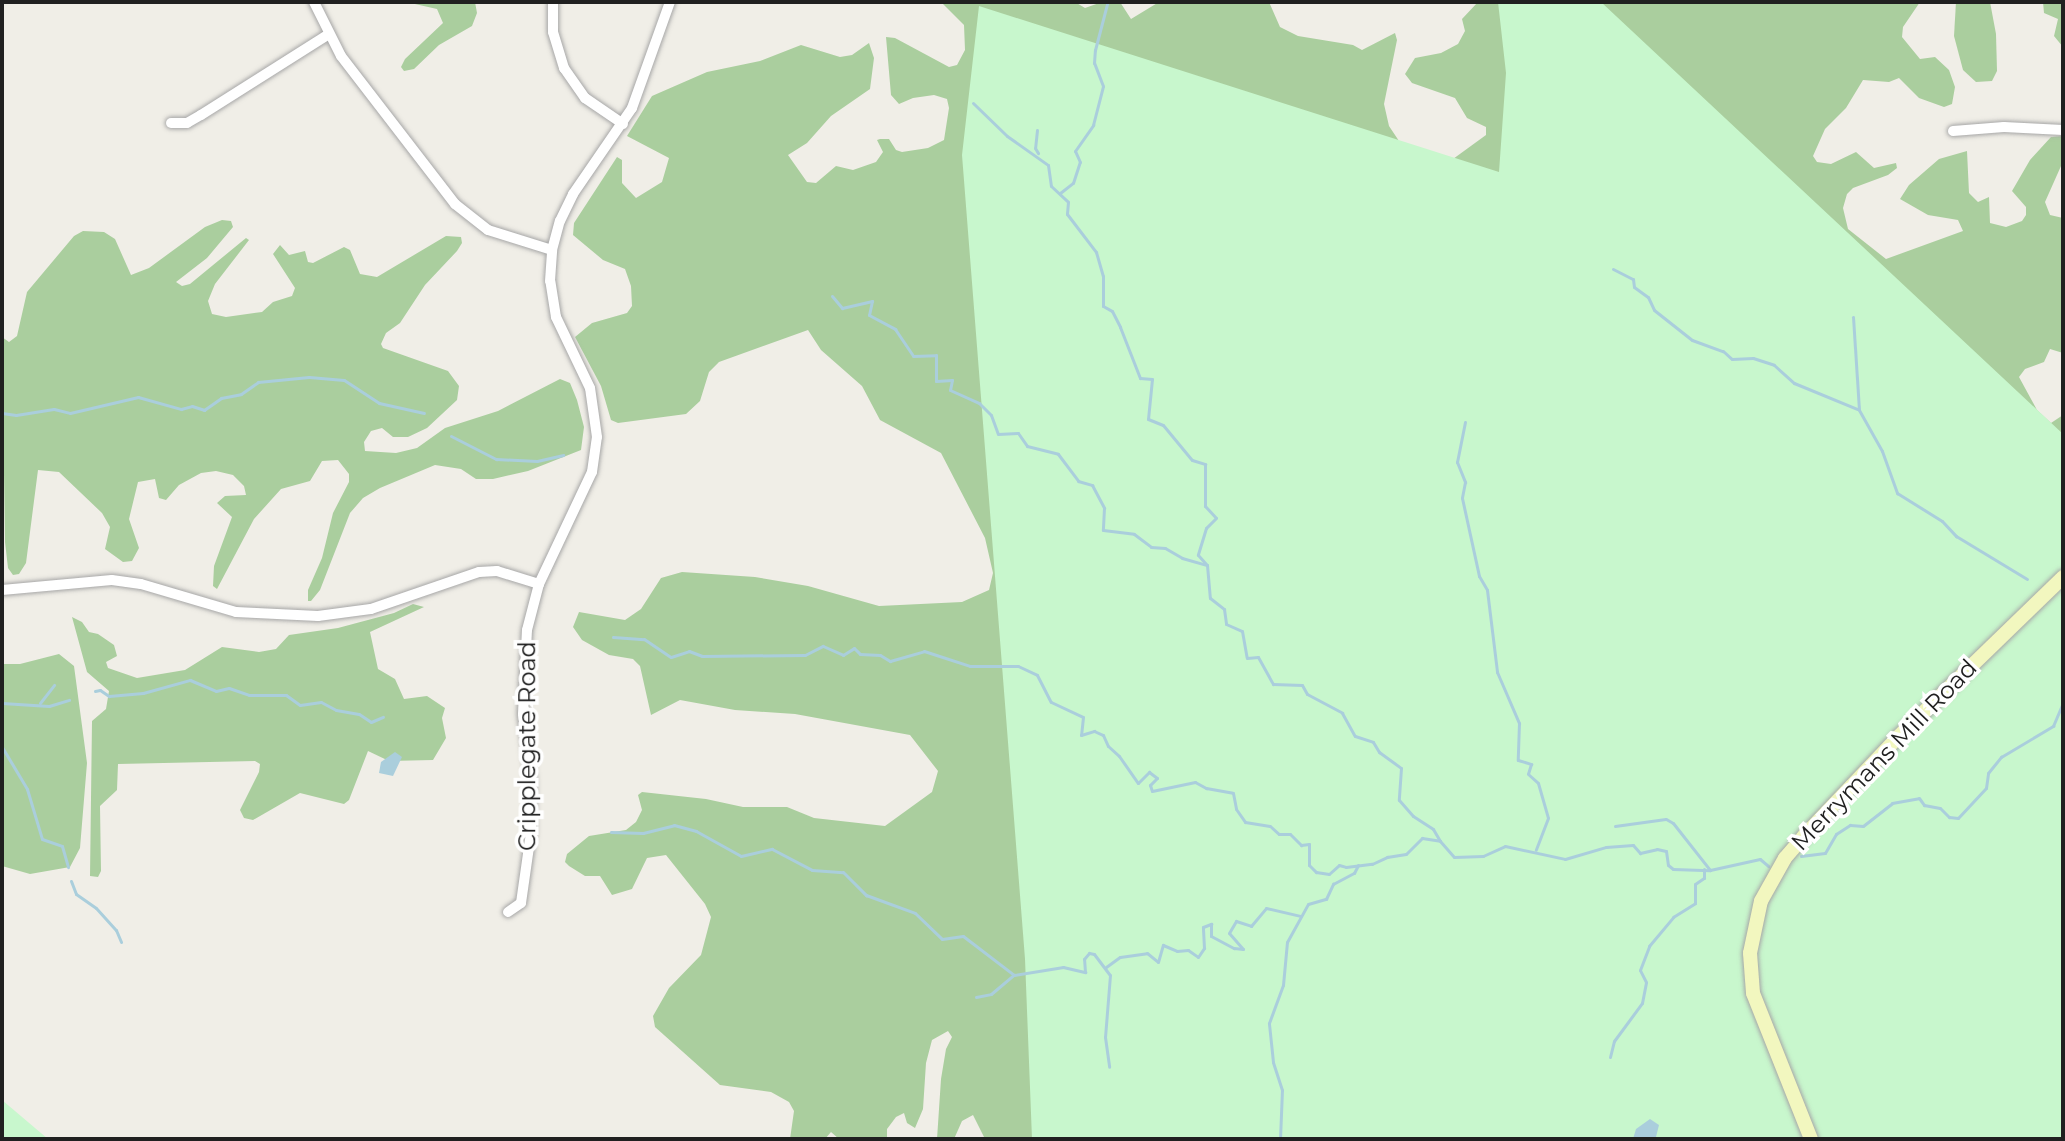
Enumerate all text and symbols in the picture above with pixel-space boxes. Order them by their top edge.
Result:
street label: Cripplegate Road [513,641,541,851]
street label: Merrymans Mill Road [1785,653,1983,857]

